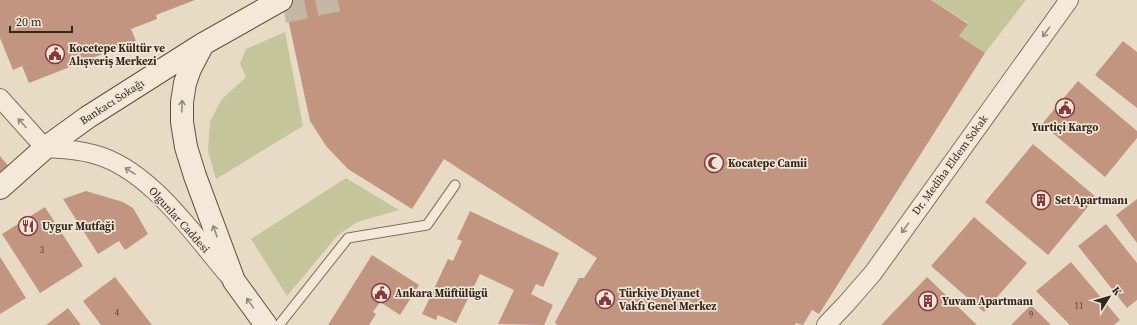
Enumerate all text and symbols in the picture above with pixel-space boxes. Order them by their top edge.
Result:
scale bar [10,8,72,34]
text: 20 m [16,14,42,30]
one-way arrow [1042,26,1050,37]
place label: Kocetepe Kültür ve Alışveriş Merkezi [69,41,165,69]
public building icon: Kocetepe Kültür ve Alışveriş Merkezi [44,43,66,65]
street label: Bankacı Sokağı [77,76,147,128]
public building icon: Yurtiçi Kargo [1054,97,1076,119]
one-way arrow [178,100,186,113]
street label: Dr. Mediha Eldem Sokak [909,111,992,218]
one-way arrow [18,118,27,128]
place label: Yurtiçi Kargo [1031,120,1099,135]
mosque icon: Kocatepe Camii [703,152,725,174]
place label: Kocatepe Camii [728,156,808,171]
one-way arrow [124,167,136,175]
street label: Olgunlar Caddesi [145,184,213,256]
building icon: Set Apartmanı [1030,189,1052,211]
place label: Set Apartmanı [1055,193,1128,208]
restaurant icon: Uygur Mutfaği [17,215,39,237]
place label: Uygur Mutfaği [42,219,115,234]
one-way arrow [901,222,909,233]
one-way arrow [211,225,218,238]
house number: 3 [40,244,45,256]
north arrow [1089,277,1129,317]
public building icon: Ankara Müftülügü [370,282,392,304]
text: K [1108,284,1125,299]
place label: Ankara Müftülügü [395,286,488,301]
place label: Türkiye Diyanet Vakfı Genel Merkez [619,286,716,314]
public building icon: Türkiye Diyanet Vakfı Genel Merkez [594,288,616,310]
building icon: Yuvam Apartmanı [917,290,939,312]
place label: Yuvam Apartmanı [942,294,1034,309]
one-way arrow [246,298,254,309]
house number: 11 [1074,300,1084,312]
house number: 4 [115,307,120,319]
house number: 9 [1029,309,1034,321]

